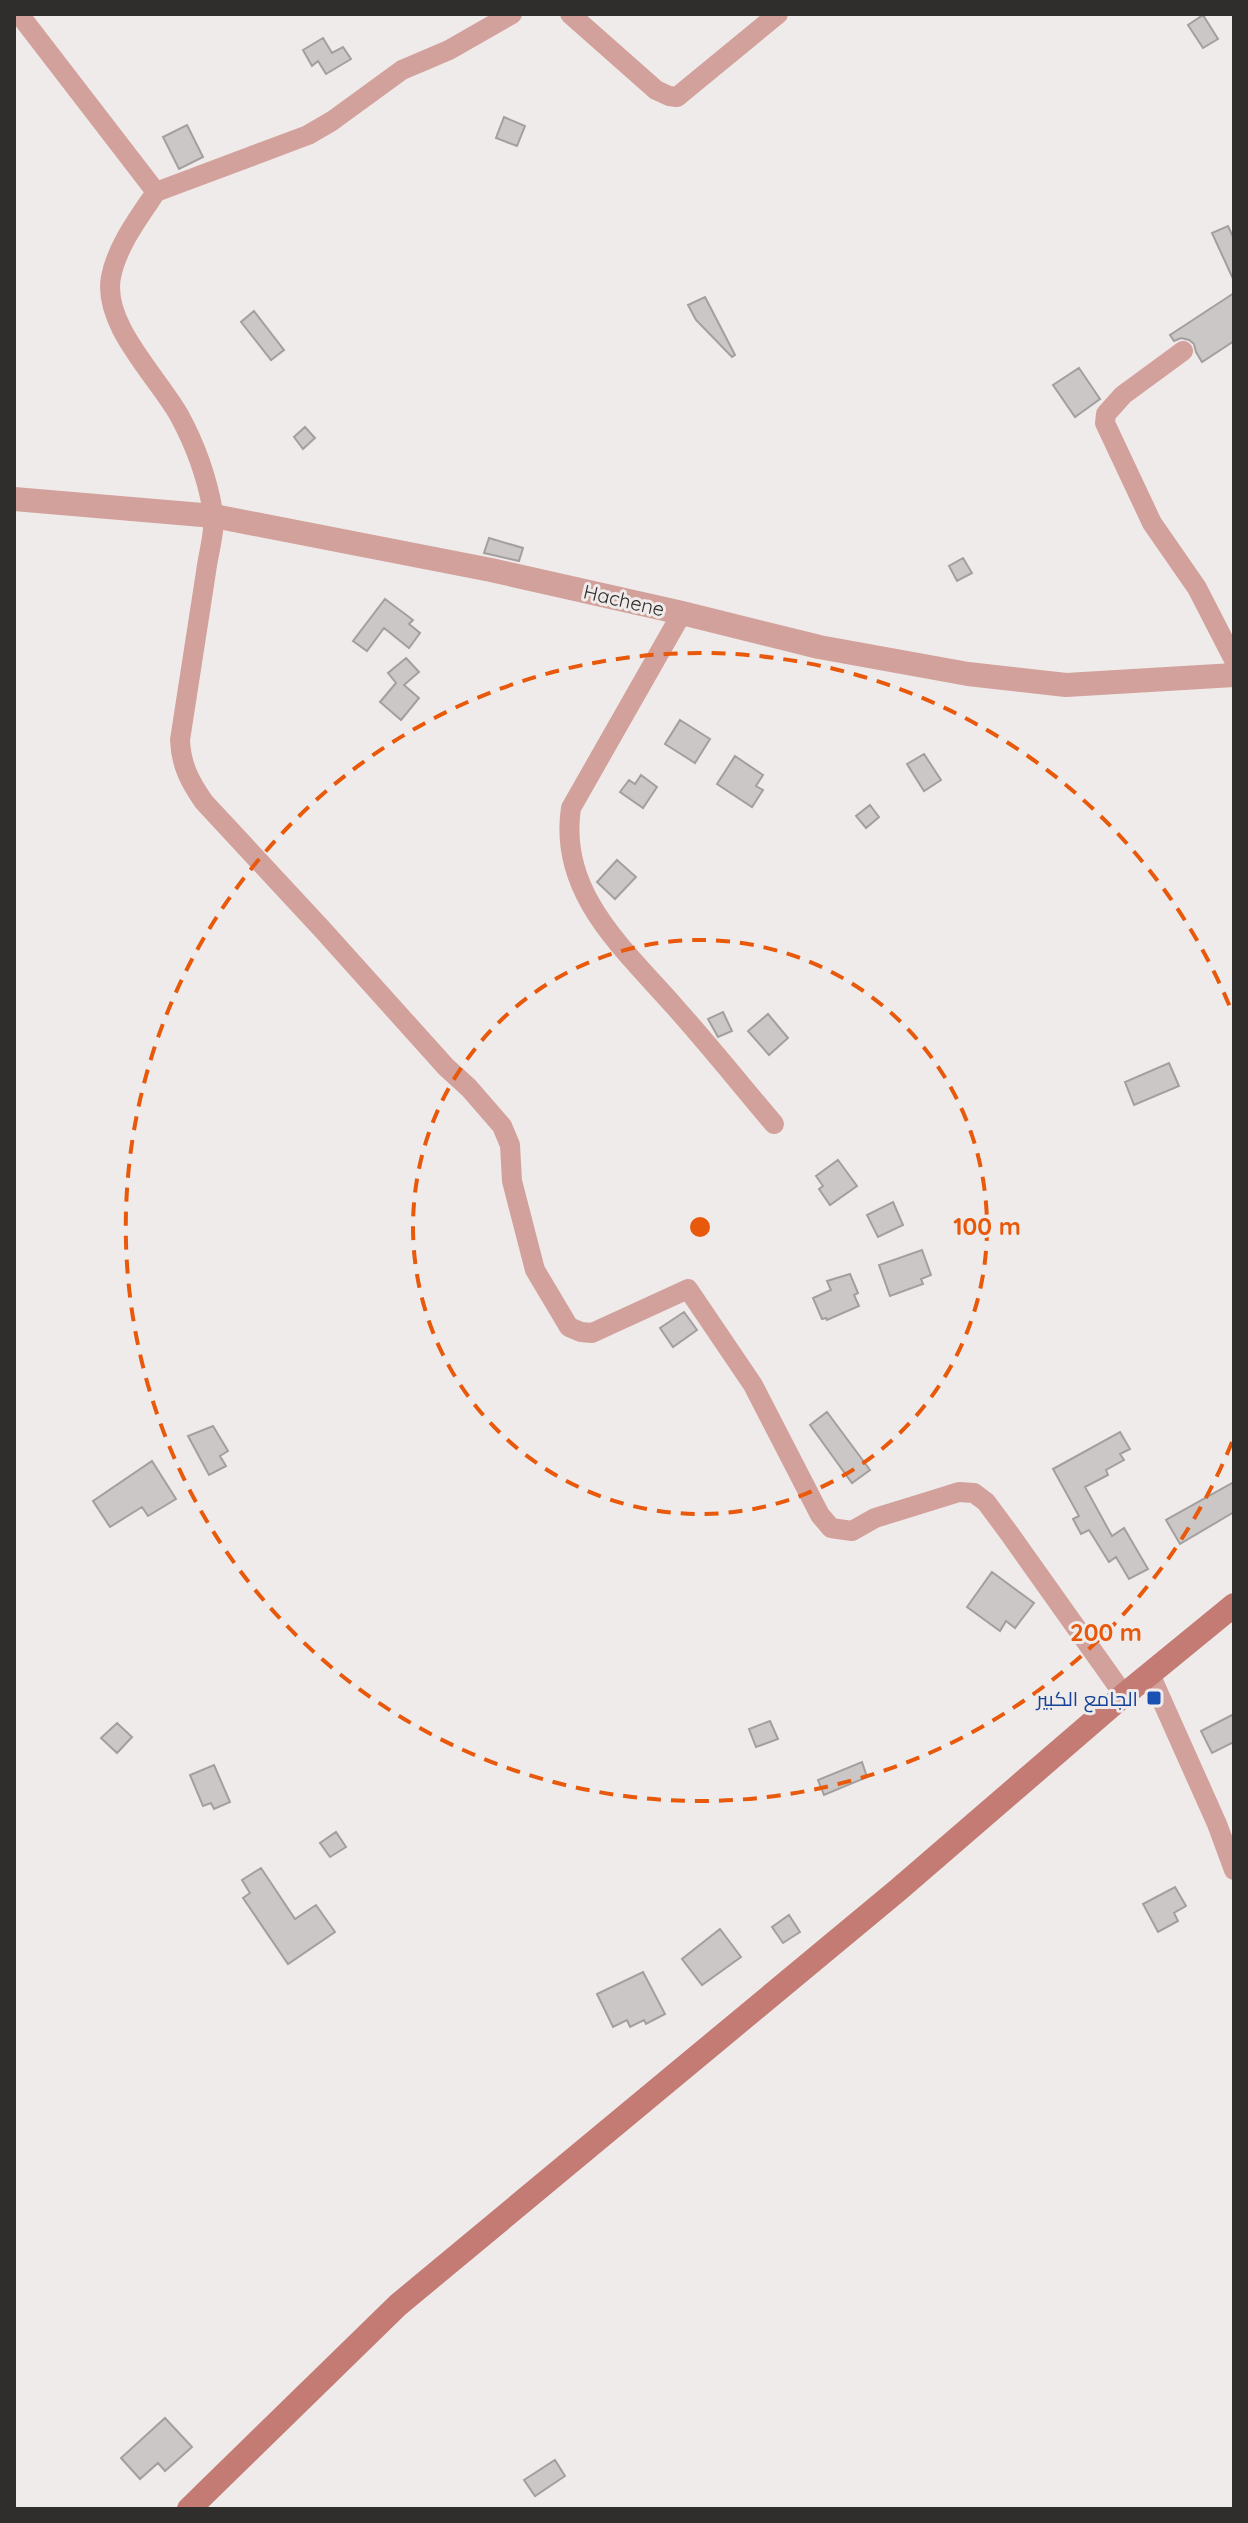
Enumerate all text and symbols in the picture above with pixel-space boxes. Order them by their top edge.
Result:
street label: Hachene [581,579,667,621]
text: 100 m [953,1211,1021,1241]
centre of rings [686,1213,714,1241]
text: 200 m [1070,1617,1142,1647]
place label: الجامع الكبير [1035,1686,1138,1713]
marker: الجامع الكبير [1145,1689,1163,1707]

